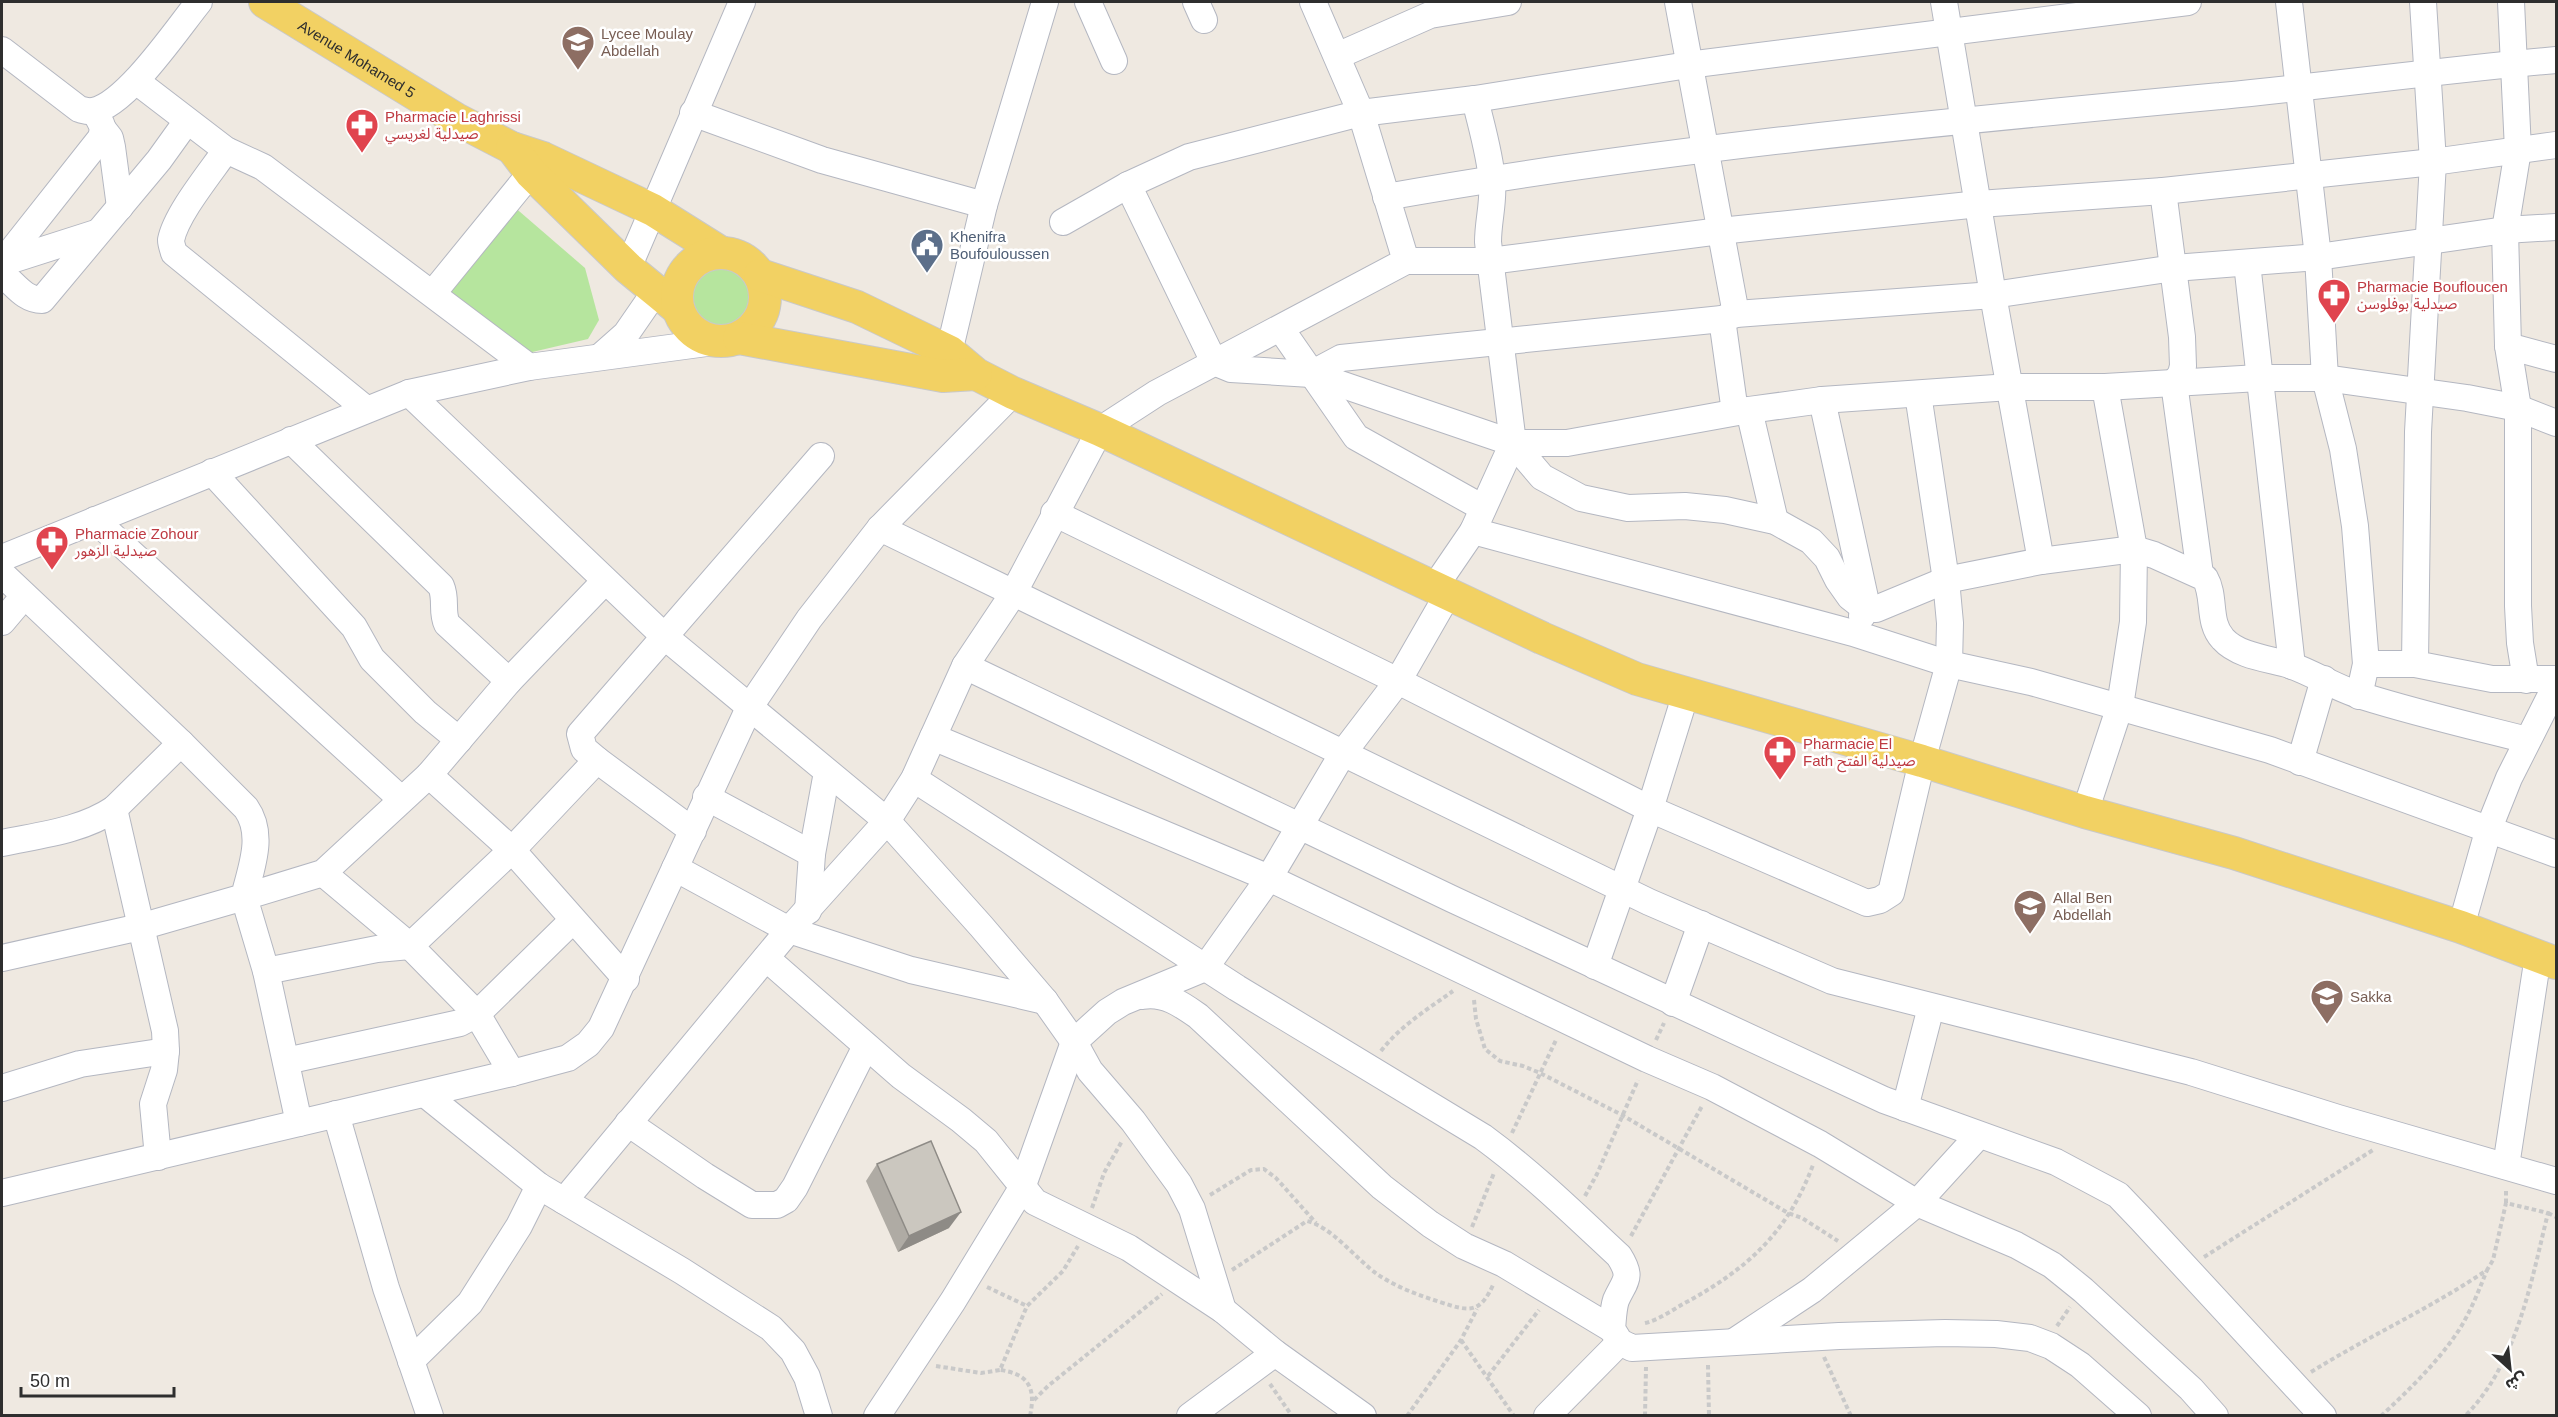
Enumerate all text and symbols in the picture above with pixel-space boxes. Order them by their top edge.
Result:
street label: Avenue Mohamed 5 [296,16,419,101]
school or university icon: Lycee Moulay Abdellah [560,24,596,71]
place label: Lycee Moulay Abdellah [601,25,693,59]
pharmacy icon: Pharmacie Laghrissi صيدلية لغريسي [344,107,380,154]
place label: Pharmacie Laghrissi صيدلية لغريسي [385,108,521,145]
public building icon: Khenifra Boufouloussen [909,227,945,274]
place label: Khenifra Boufouloussen [950,228,1049,262]
pharmacy icon: Pharmacie Boufloucen صيدلية بوفلوسن [2316,277,2352,324]
place label: Pharmacie Boufloucen صيدلية بوفلوسن [2357,278,2508,313]
pharmacy icon: Pharmacie Zohour صيدلية الزهور [34,524,70,571]
place label: Pharmacie Zohour صيدلية الزهور [74,525,198,560]
pharmacy icon: Pharmacie El Fath صيدلية الفتح [1762,734,1798,781]
place label: Pharmacie El Fath صيدلية الفتح [1803,735,1916,773]
school or university icon: Allal Ben Abdellah [2012,888,2048,935]
place label: Allal Ben Abdellah [2053,889,2112,923]
school or university icon: Sakka [2309,978,2345,1025]
place label: Sakka [2350,988,2392,1005]
north arrow [2480,1339,2540,1399]
scale bar [21,1360,174,1398]
text: ش [2502,1368,2530,1395]
text: 50 m [30,1371,70,1391]

